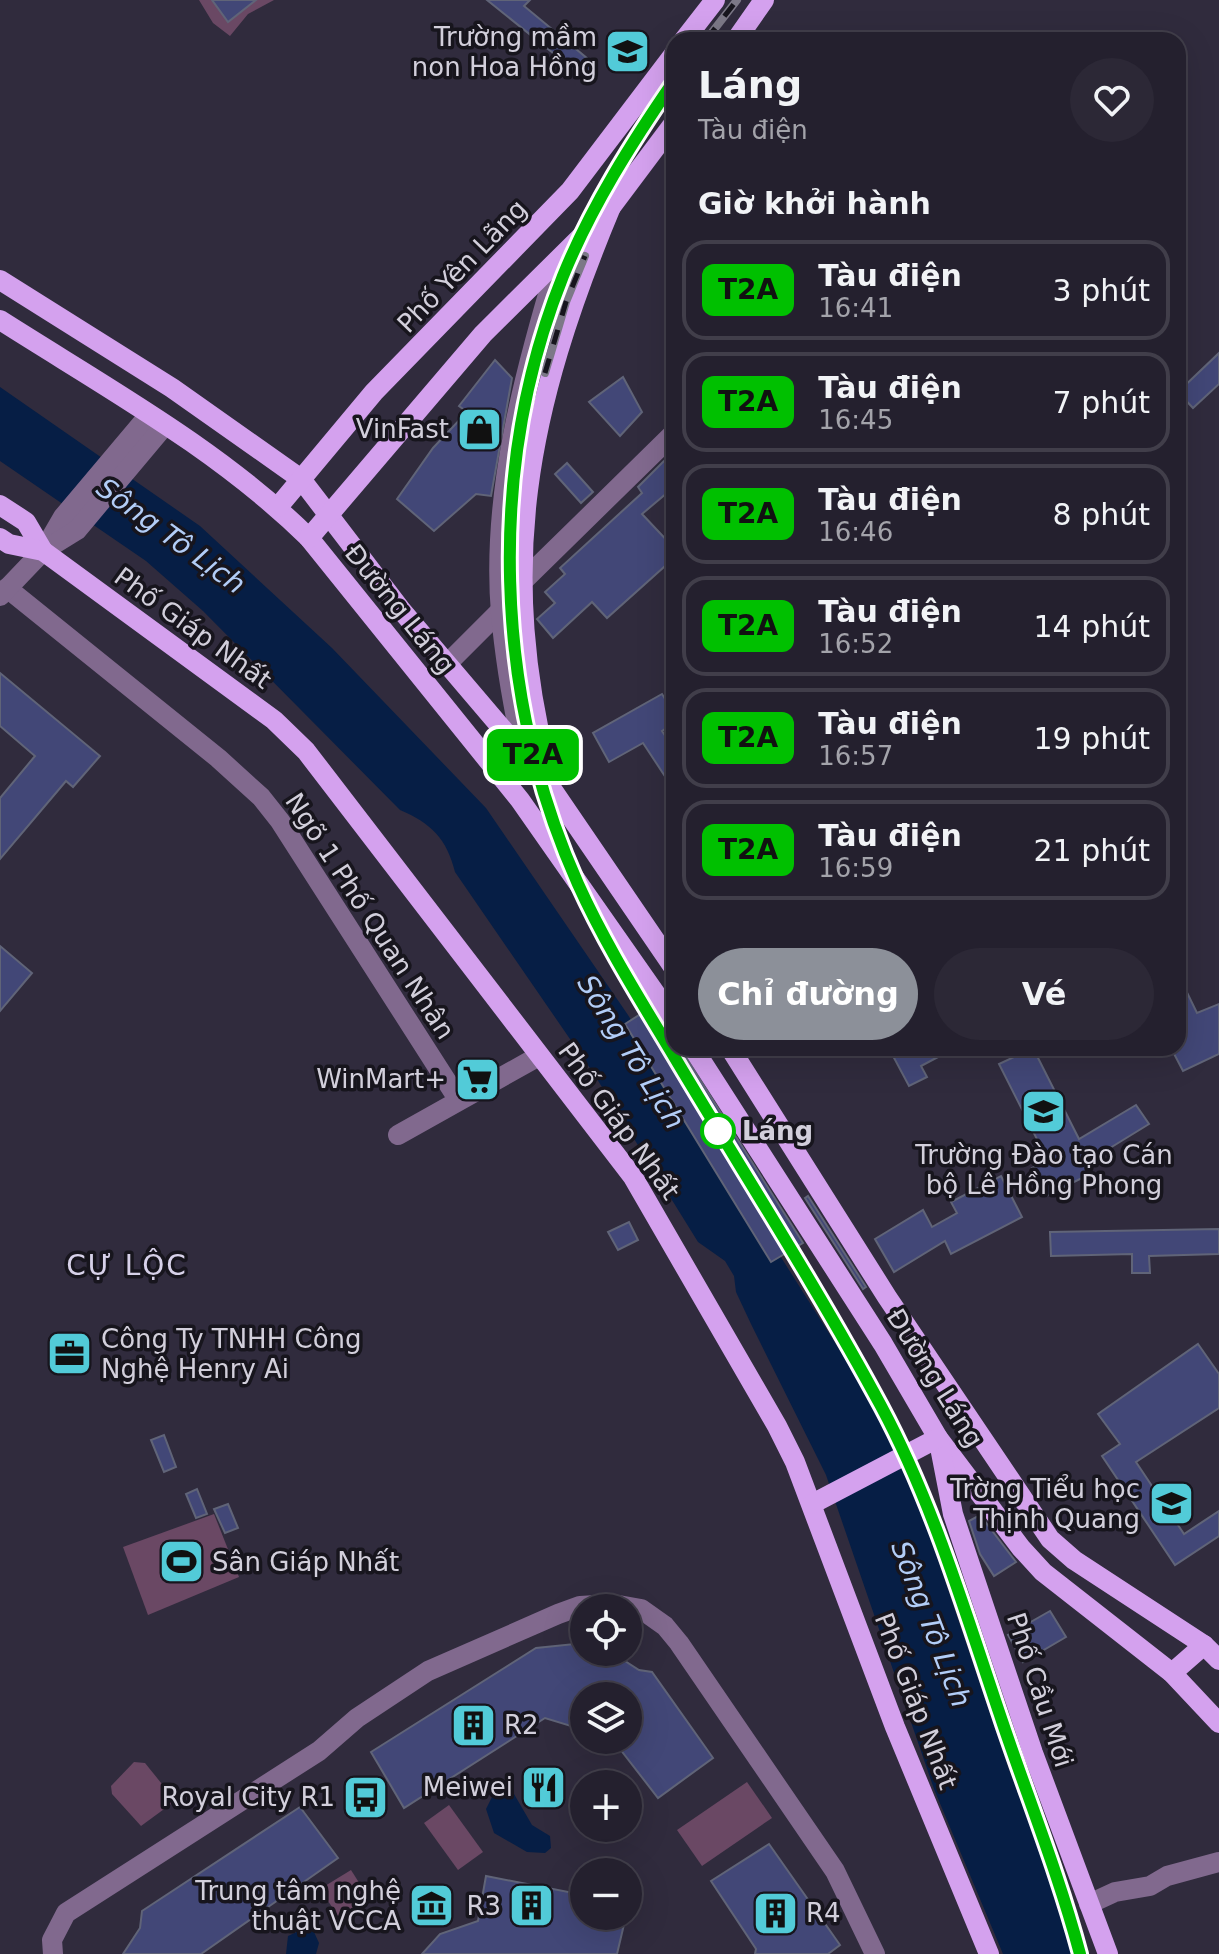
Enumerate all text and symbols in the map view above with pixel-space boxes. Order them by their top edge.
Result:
place label: Trường mầm non Hoa Hồng [412,22,597,82]
school or university icon: Trường mầm non Hoa Hồng [604,28,652,76]
button: heart [1070,58,1154,142]
text: Láng [698,63,802,107]
text: Tàu điện [698,115,808,145]
text: Giờ khởi hành [698,186,931,221]
street label: Phố Yên Lãng [391,193,533,339]
text: Tàu điện [818,258,962,293]
text: T2A [718,273,778,306]
text: 3 phút [1053,273,1150,308]
text: 16:41 [818,293,893,323]
text: Tàu điện [818,370,962,405]
text: T2A [718,385,778,418]
text: 7 phút [1053,385,1150,420]
shop icon: VinFast [456,405,504,453]
text: 16:45 [818,405,893,435]
place label: VinFast [356,414,449,444]
water label: Sông Tô Lịch [90,471,252,601]
text: Tàu điện [818,482,962,517]
text: T2A [718,497,778,530]
text: 8 phút [1053,497,1150,532]
text: 16:46 [818,517,893,547]
street label: Đường Láng [339,538,461,680]
street label: Phố Giáp Nhất [109,561,277,695]
text: Tàu điện [818,594,962,629]
text: T2A [718,609,778,642]
text: 14 phút [1033,609,1150,644]
text: 16:52 [818,629,893,659]
text: Tàu điện [818,706,962,741]
text: T2A [718,721,778,754]
text: 19 phút [1033,721,1150,756]
line badge: T2A [487,729,579,781]
text: T2A [503,738,563,771]
text: 16:57 [818,741,893,771]
street label: Ngõ 1 Phố Quan Nhân [279,787,461,1045]
text: Tàu điện [818,818,962,853]
text: T2A [718,833,778,866]
text: 21 phút [1033,833,1150,868]
text: 16:59 [818,853,893,883]
button: Chỉ đường [698,948,918,1040]
button: Vé [934,948,1154,1040]
water label: Sông Tô Lịch [570,969,692,1135]
street label: Phố Giáp Nhất [552,1037,686,1205]
supermarket icon: WinMart+ [453,1055,501,1103]
place label: WinMart+ [316,1064,446,1094]
school or university icon: Trường Đào tạo Cán bộ Lê Hồng Phong [1020,1088,1068,1136]
marker: Láng [701,1114,735,1148]
place label: Láng [742,1116,813,1146]
place label: Trường Đào tạo Cán bộ Lê Hồng Phong [914,1140,1173,1200]
district label: CỰ LỘC [66,1248,188,1282]
street label: Đường Láng [881,1303,989,1453]
place label: Công Ty TNHH Công Nghệ Henry Ai [101,1324,362,1384]
office icon: Công Ty TNHH Công Nghệ Henry Ai [46,1330,94,1378]
place label: Trờng Tiểu học Thịnh Quang [949,1474,1140,1534]
school or university icon: Trờng Tiểu học Thịnh Quang [1147,1480,1195,1528]
water label: Sông Tô Lịch [884,1536,978,1712]
sports icon: Sân Giáp Nhất [157,1538,205,1586]
place label: Sân Giáp Nhất [212,1547,399,1577]
map controls [570,1594,642,1930]
button: locate [570,1594,642,1666]
street label: Phố Giáp Nhất [869,1609,963,1793]
street label: Phố Cầu Mới [1001,1609,1079,1771]
button: layers [570,1682,642,1754]
building icon: R2 [449,1701,497,1749]
place label: R2 [504,1710,539,1740]
restaurant icon: Meiwei [520,1763,568,1811]
button: + [570,1770,642,1842]
place label: Meiwei [423,1772,513,1802]
bus stop icon: Royal City R1 [342,1773,390,1821]
place label: Royal City R1 [162,1782,335,1812]
button: − [570,1858,642,1930]
place label: Trung tâm nghệ thuật VCCA [194,1876,401,1936]
museum icon: Trung tâm nghệ thuật VCCA [408,1882,456,1930]
building icon: R3 [508,1882,556,1930]
building icon: R4 [751,1889,799,1937]
place label: R3 [466,1891,501,1921]
place label: R4 [806,1898,841,1928]

